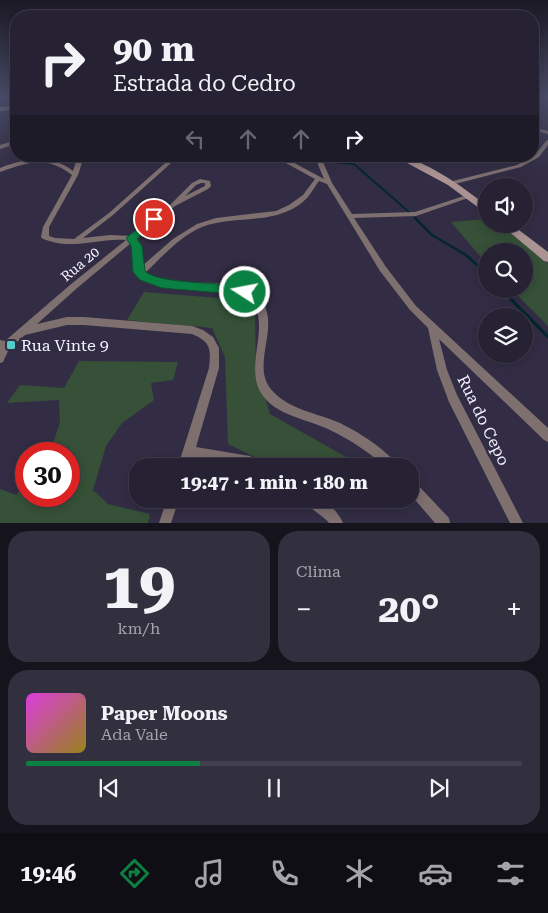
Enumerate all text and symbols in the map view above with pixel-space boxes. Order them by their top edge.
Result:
text: 90 m [113,29,195,70]
icon: right [30,30,95,95]
text: Estrada do Cedro [113,71,296,96]
icon: left [181,125,209,153]
icon: ahead [234,125,262,153]
icon: ahead [287,125,315,153]
icon: right [340,125,368,153]
map controls [478,178,533,363]
button: sound [478,178,533,233]
pin [133,198,175,240]
icon: arrive [140,205,168,233]
street label: Rua 20 [58,243,102,285]
button: search [478,243,533,298]
position arrow [218,265,270,317]
button: layers [478,308,533,363]
place label: Rua Vinte 9 [21,336,109,355]
marker: Rua Vinte 9 [5,339,17,351]
street label: Rua do Cepo [453,372,514,469]
speed limit sign: 30 [15,442,80,507]
text: 19:47 · 1 min · 180 m [180,471,368,494]
text: 19 [103,548,175,624]
text: Clima [296,562,341,581]
text: 20° [378,587,440,631]
text: − [296,593,312,626]
text: + [506,593,522,626]
text: km/h [118,619,160,638]
text: Paper Moons [101,702,228,725]
text: Ada Vale [101,725,168,744]
icon: previous [95,774,123,802]
icon: pause [260,774,288,802]
icon: next [425,774,453,802]
icon: directions [117,856,152,891]
icon: music [192,856,227,891]
icon: phone [267,856,302,891]
icon: climate [342,856,377,891]
icon: car [418,856,453,891]
icon: filters [493,856,528,891]
text: 19:46 [20,861,76,886]

